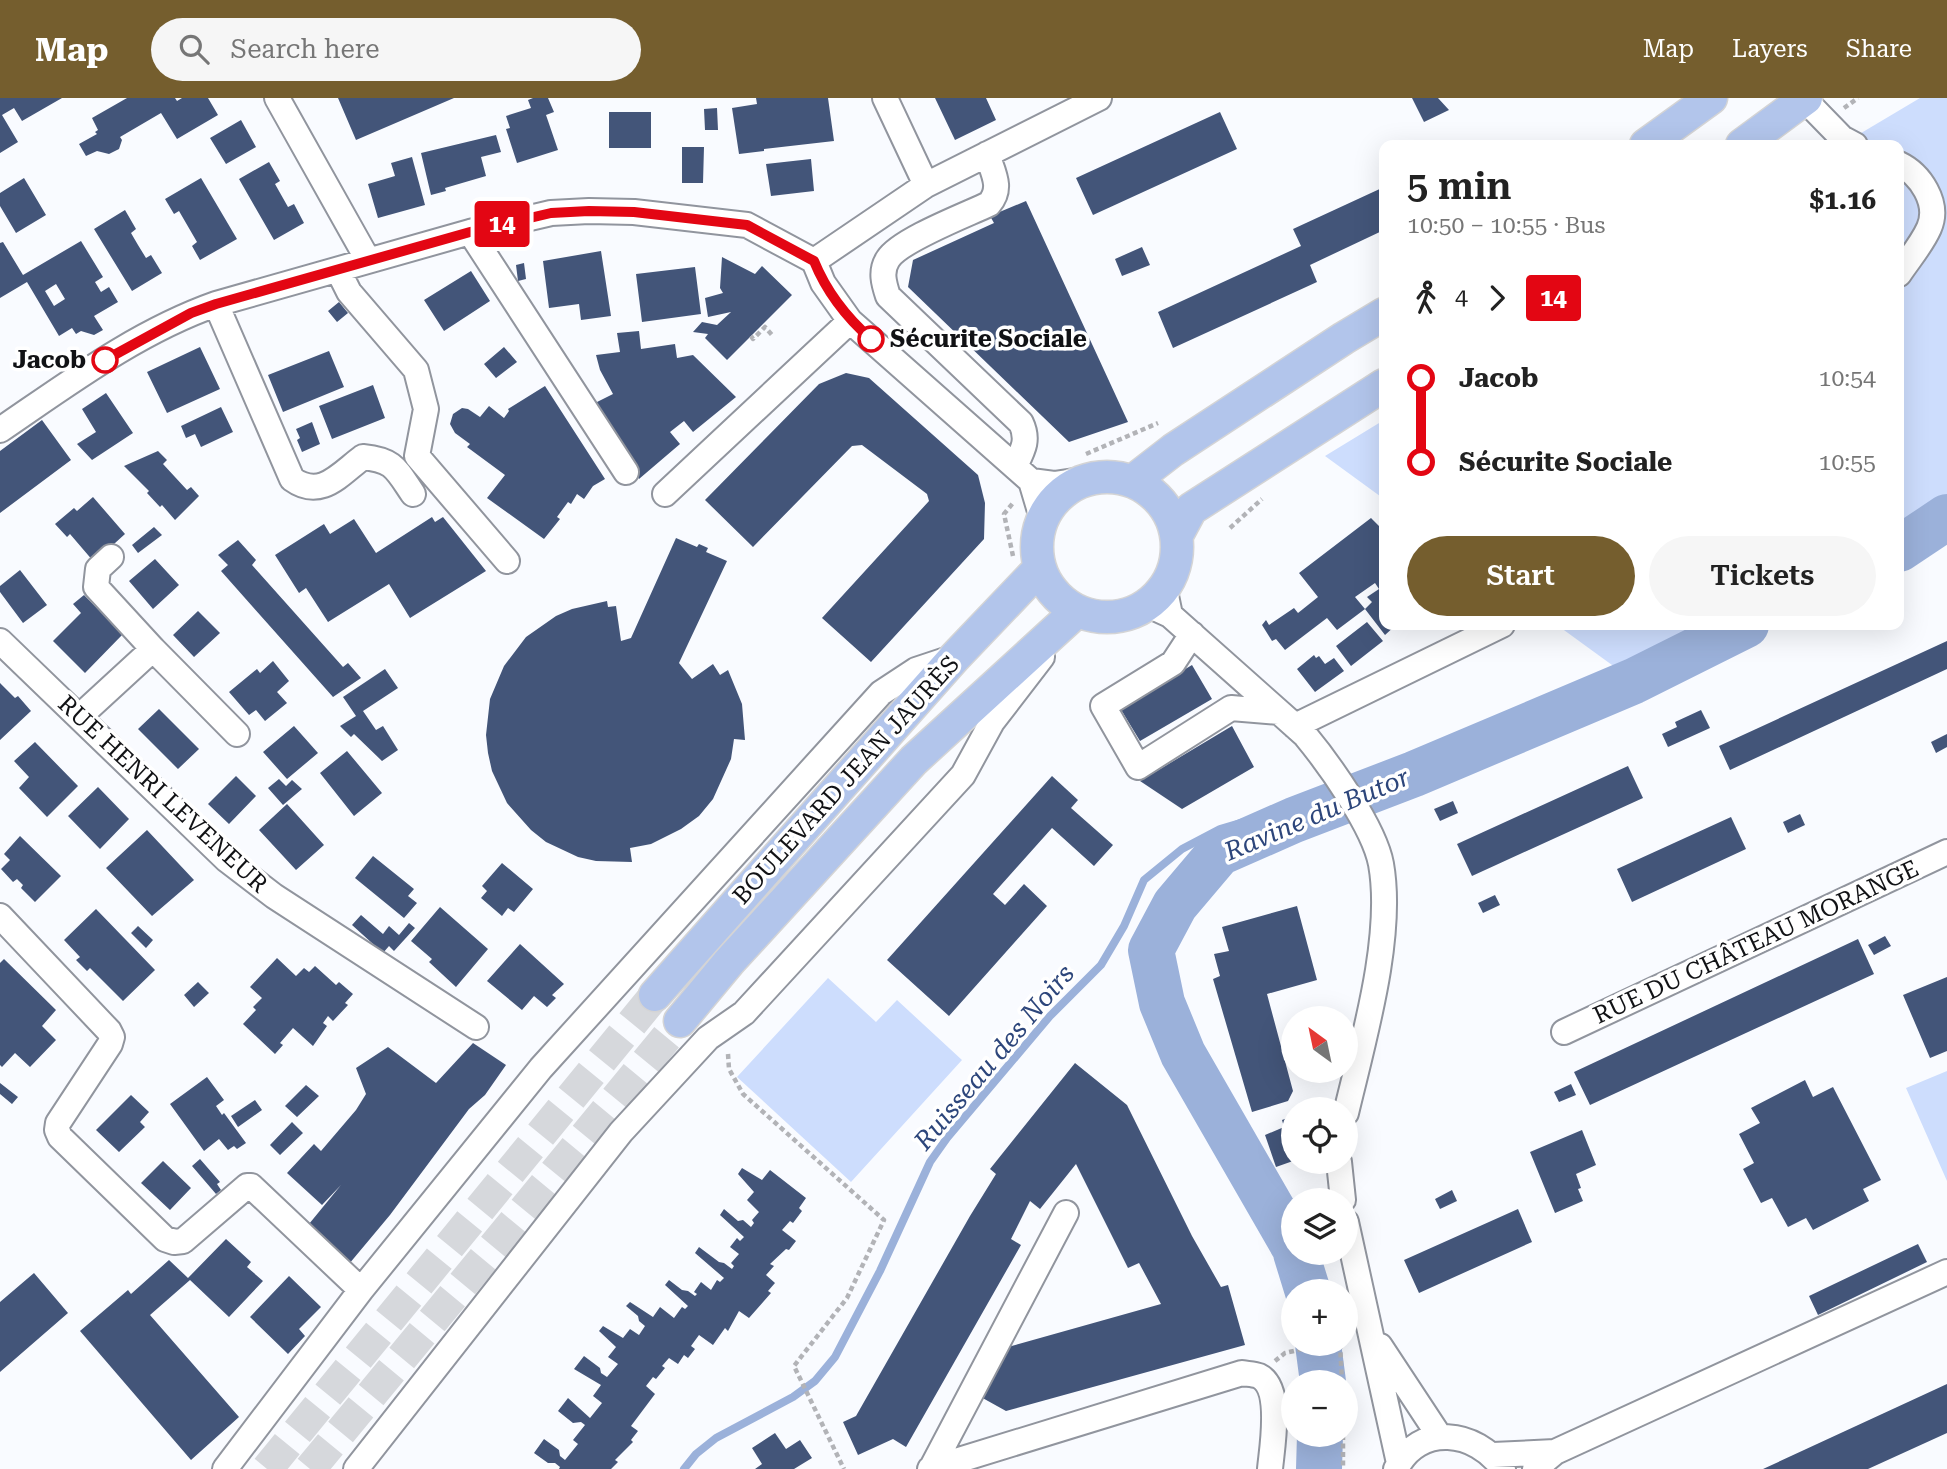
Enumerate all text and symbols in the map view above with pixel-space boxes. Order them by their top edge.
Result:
search box [151,18,641,81]
text: Map [35,30,109,69]
icon: search [175,30,213,68]
text: Search here [231,34,380,64]
text: Map [1643,35,1694,63]
text: Layers [1732,35,1808,63]
text: Share [1846,35,1912,63]
text: 5 min [1407,164,1512,208]
text: $1.16 [1810,185,1876,215]
line badge: 14 [470,201,534,247]
text: 14 [489,210,515,238]
text: 10:50 – 10:55 · Bus [1407,212,1605,239]
icon: walk [1407,279,1445,317]
icon: forward [1478,279,1516,317]
text: 4 [1455,284,1468,311]
text: 14 [1540,284,1567,312]
place label: Sécurite Sociale [890,325,1087,353]
marker: Sécurite Sociale [858,326,884,352]
place label: Jacob [13,346,86,374]
marker: Jacob [92,347,118,373]
text: Jacob [1459,363,1538,393]
text: 10:54 [1819,365,1876,392]
text: Sécurite Sociale [1459,447,1672,477]
text: 10:55 [1819,449,1876,476]
button: Start [1407,536,1635,616]
button: Tickets [1649,536,1876,616]
street label: BOULEVARD JEAN JAURÈS [726,650,965,910]
street label: RUE HENRI LEVENEUR [52,690,274,899]
water label: Ravine du Butor [1219,761,1414,867]
street label: RUE DU CHÂTEAU MORANGE [1589,853,1923,1030]
water label: Ruisseau des Noirs [907,958,1080,1156]
north arrow [1281,1006,1358,1083]
map controls [1281,1006,1358,1447]
button: locate [1281,1097,1358,1174]
button: layers [1281,1188,1358,1265]
button: + [1281,1279,1358,1356]
button: − [1281,1370,1358,1447]

